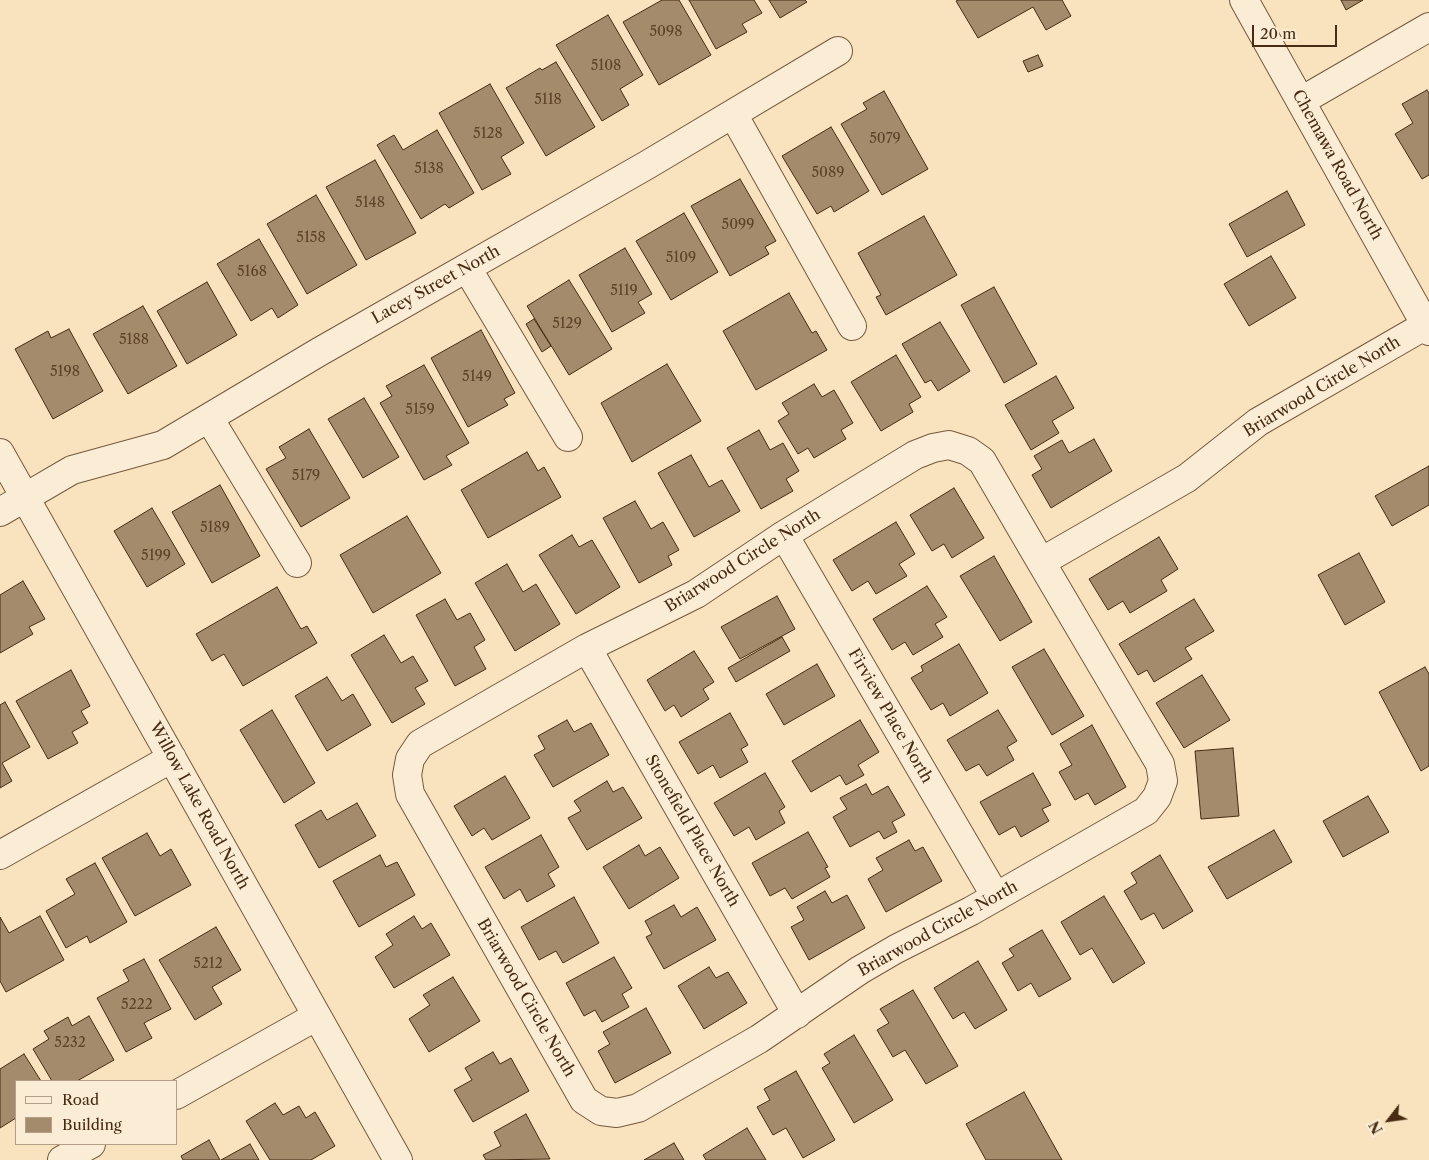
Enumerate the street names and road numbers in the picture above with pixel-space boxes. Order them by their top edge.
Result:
street label: Chemawa Road North [1288,87,1386,243]
street label: Lacey Street North [368,242,504,328]
street label: Briarwood Circle North [1240,333,1404,441]
street label: Briarwood Circle North [662,505,824,617]
street label: Firview Place North [844,645,936,787]
street label: Willow Lake Road North [145,719,253,893]
street label: Stonefield Place North [641,752,743,910]
street label: Briarwood Circle North [855,877,1021,981]
street label: Briarwood Circle North [473,915,579,1081]

